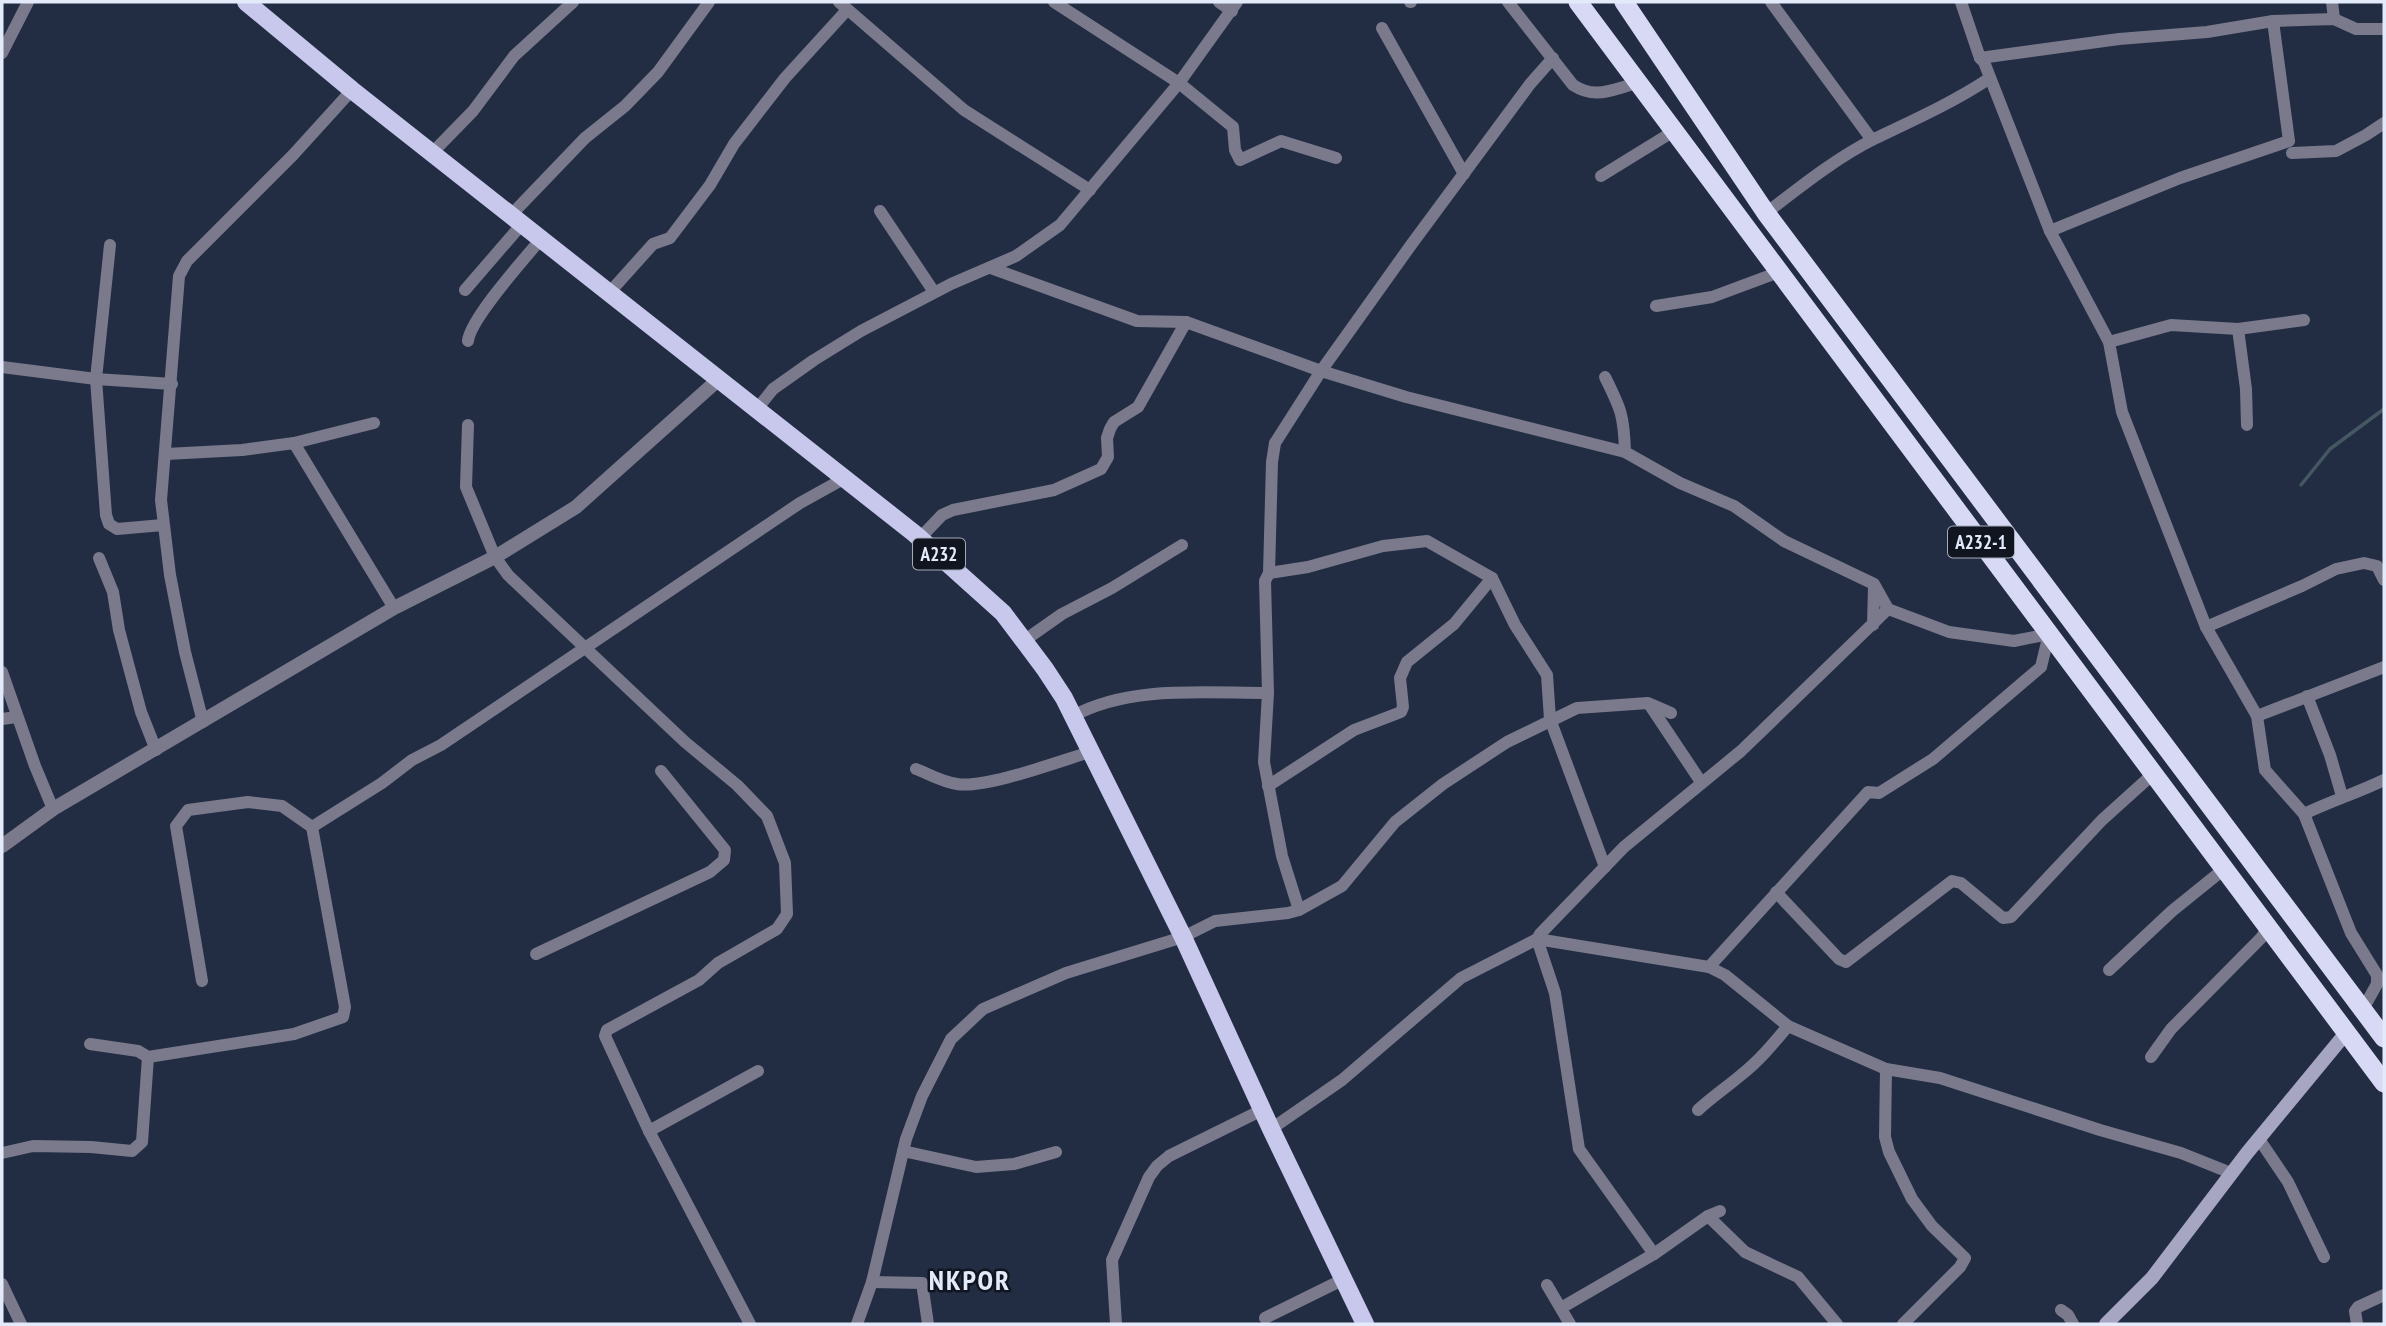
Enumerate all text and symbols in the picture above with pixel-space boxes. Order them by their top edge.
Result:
road number: A232-1 [1948,526,2014,558]
road number: A232 [913,538,965,569]
district label: NKPOR [929,1261,1011,1298]

